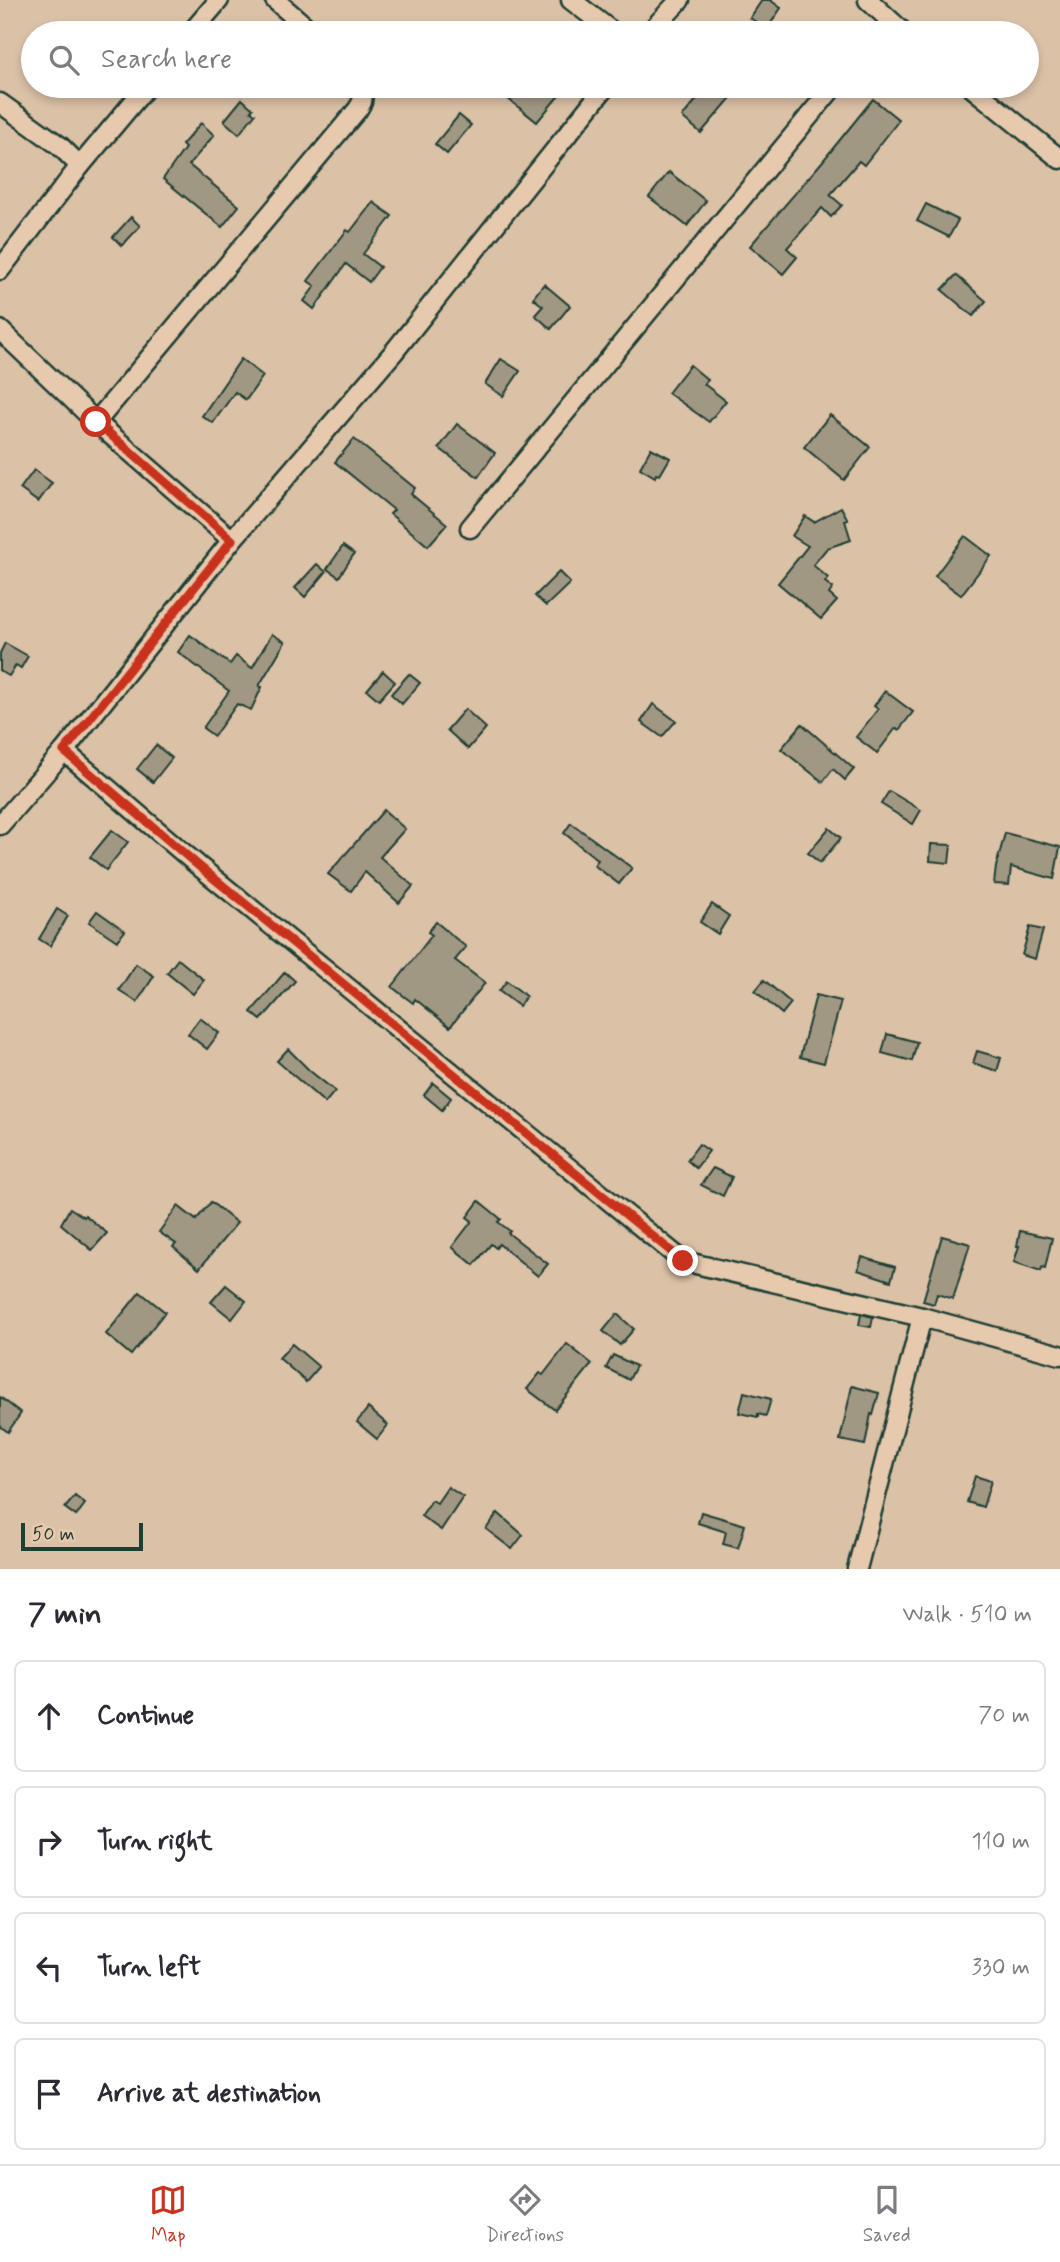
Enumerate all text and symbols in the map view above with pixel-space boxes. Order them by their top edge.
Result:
search box [21,21,1039,98]
icon: search [45,41,83,79]
text: Search here [101,43,232,77]
route start [80,406,111,437]
route end [667,1245,698,1276]
scale bar [21,1520,144,1552]
text: 50 m [32,1522,75,1547]
text: 7 min [28,1595,102,1634]
text: Walk · 510 m [903,1600,1032,1630]
icon: ahead [30,1697,68,1735]
text: Continue [97,1699,194,1733]
text: 70 m [978,1701,1030,1731]
icon: right [30,1823,68,1861]
text: Turn right [97,1825,213,1859]
text: 110 m [971,1827,1030,1857]
icon: left [30,1949,68,1987]
text: Turn left [97,1951,201,1985]
text: 330 m [972,1953,1030,1983]
icon: arrive [30,2075,68,2113]
text: Arrive at destination [97,2077,321,2111]
tab: Map [149,2181,187,2248]
tab: Directions [486,2181,564,2248]
tab: Saved [863,2181,911,2248]

